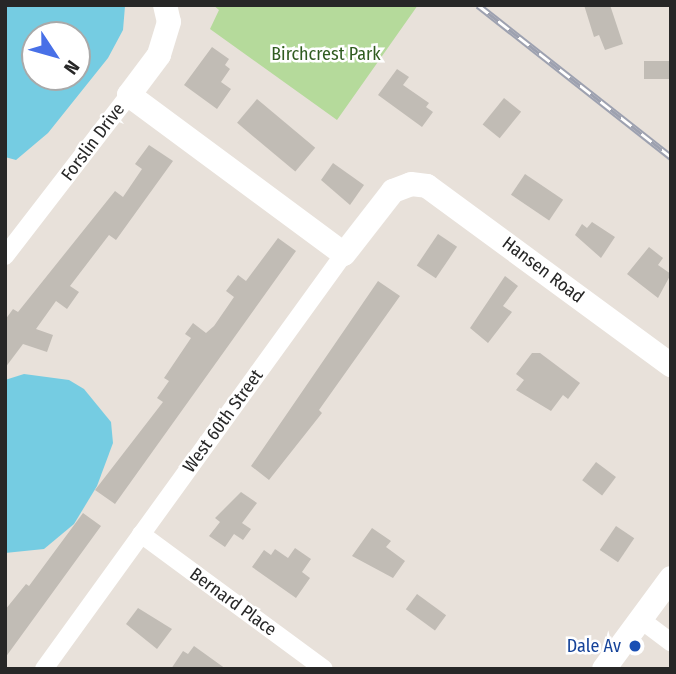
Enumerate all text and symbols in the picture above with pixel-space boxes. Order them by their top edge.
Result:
north arrow [21,21,91,91]
park label: Birchcrest Park [271,43,381,65]
text: N [59,56,84,79]
street label: Forslin Drive [57,99,129,185]
street label: Hansen Road [498,232,588,308]
street label: West 60th Street [178,365,268,477]
street label: Bernard Place [185,563,281,641]
place label: Dale Av [567,635,621,657]
marker: Dale Av [627,638,643,654]

